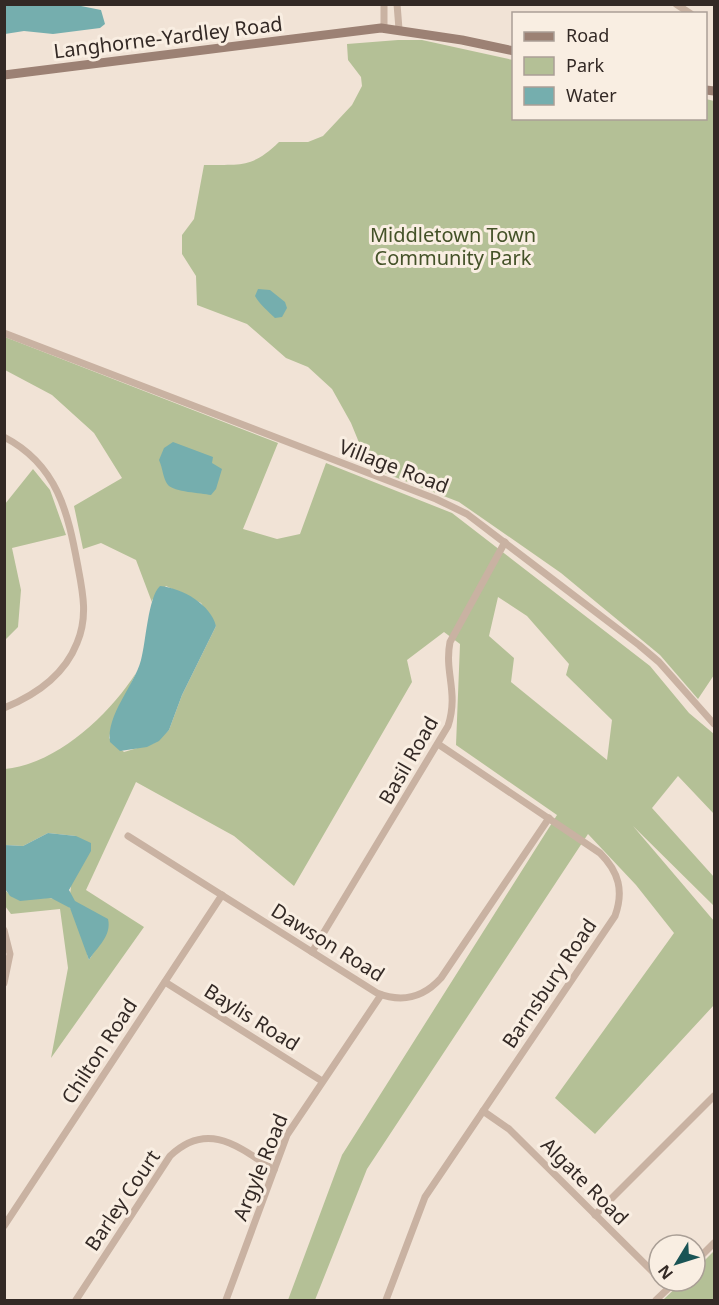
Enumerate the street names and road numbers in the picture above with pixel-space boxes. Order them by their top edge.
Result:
street label: Langhorne-Yardley Road [52,10,284,64]
street label: Village Road [335,433,453,499]
street label: Basil Road [372,711,444,809]
street label: Dawson Road [266,896,390,988]
street label: Barnsbury Road [496,913,602,1053]
street label: Baylis Road [199,977,305,1057]
street label: Chilton Road [55,993,143,1109]
street label: Argyle Road [226,1110,294,1224]
street label: Algate Road [535,1131,635,1231]
street label: Barley Court [78,1144,166,1256]

